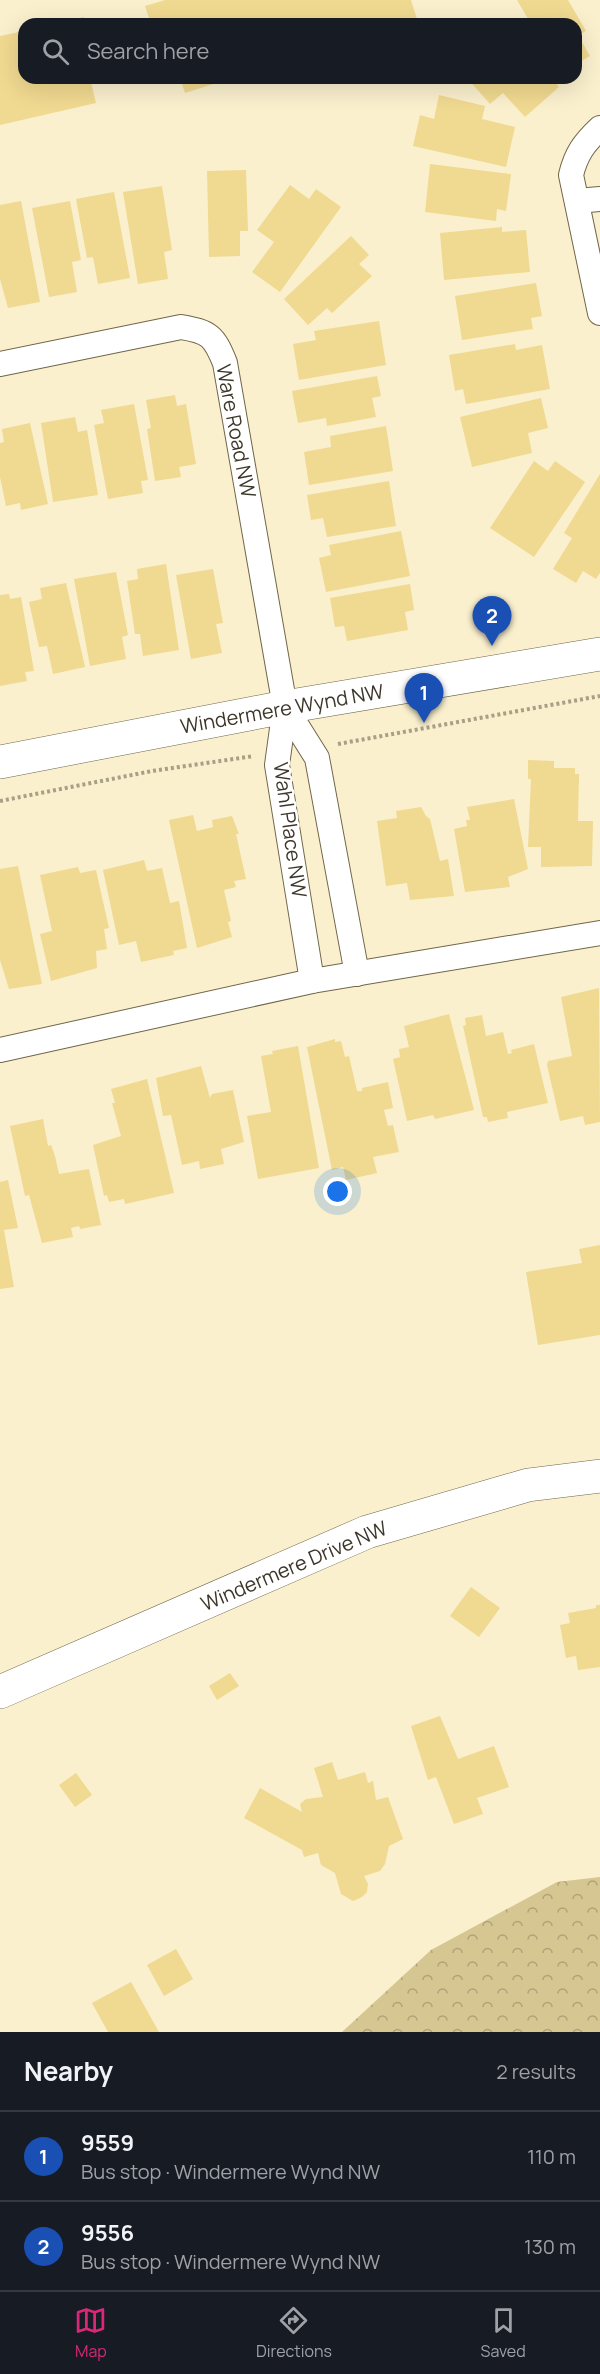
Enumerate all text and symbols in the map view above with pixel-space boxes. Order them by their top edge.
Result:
search box [18,18,582,84]
icon: search [39,35,72,68]
text: Search here [87,36,209,66]
street label: Ware Road NW [210,362,263,500]
pin: 2 [472,596,512,646]
pin: 1 [404,674,444,723]
street label: Windermere Wynd NW [178,677,386,740]
street label: Wahl Place NW [268,761,313,900]
your location [323,1177,352,1206]
street label: Windermere Drive NW [196,1514,391,1617]
text: Nearby [24,2053,113,2089]
text: 2 results [496,2058,576,2085]
text: 9559 [81,2128,134,2158]
text: 1 [39,2143,48,2170]
text: 110 m [527,2143,576,2170]
text: Bus stop · Windermere Wynd NW [81,2158,380,2185]
text: 9556 [81,2218,134,2248]
text: 2 [38,2233,49,2260]
text: 130 m [524,2233,576,2260]
text: Bus stop · Windermere Wynd NW [81,2248,380,2275]
tab: Map [74,2304,107,2362]
tab: Directions [256,2304,332,2362]
tab: Saved [481,2304,526,2362]

